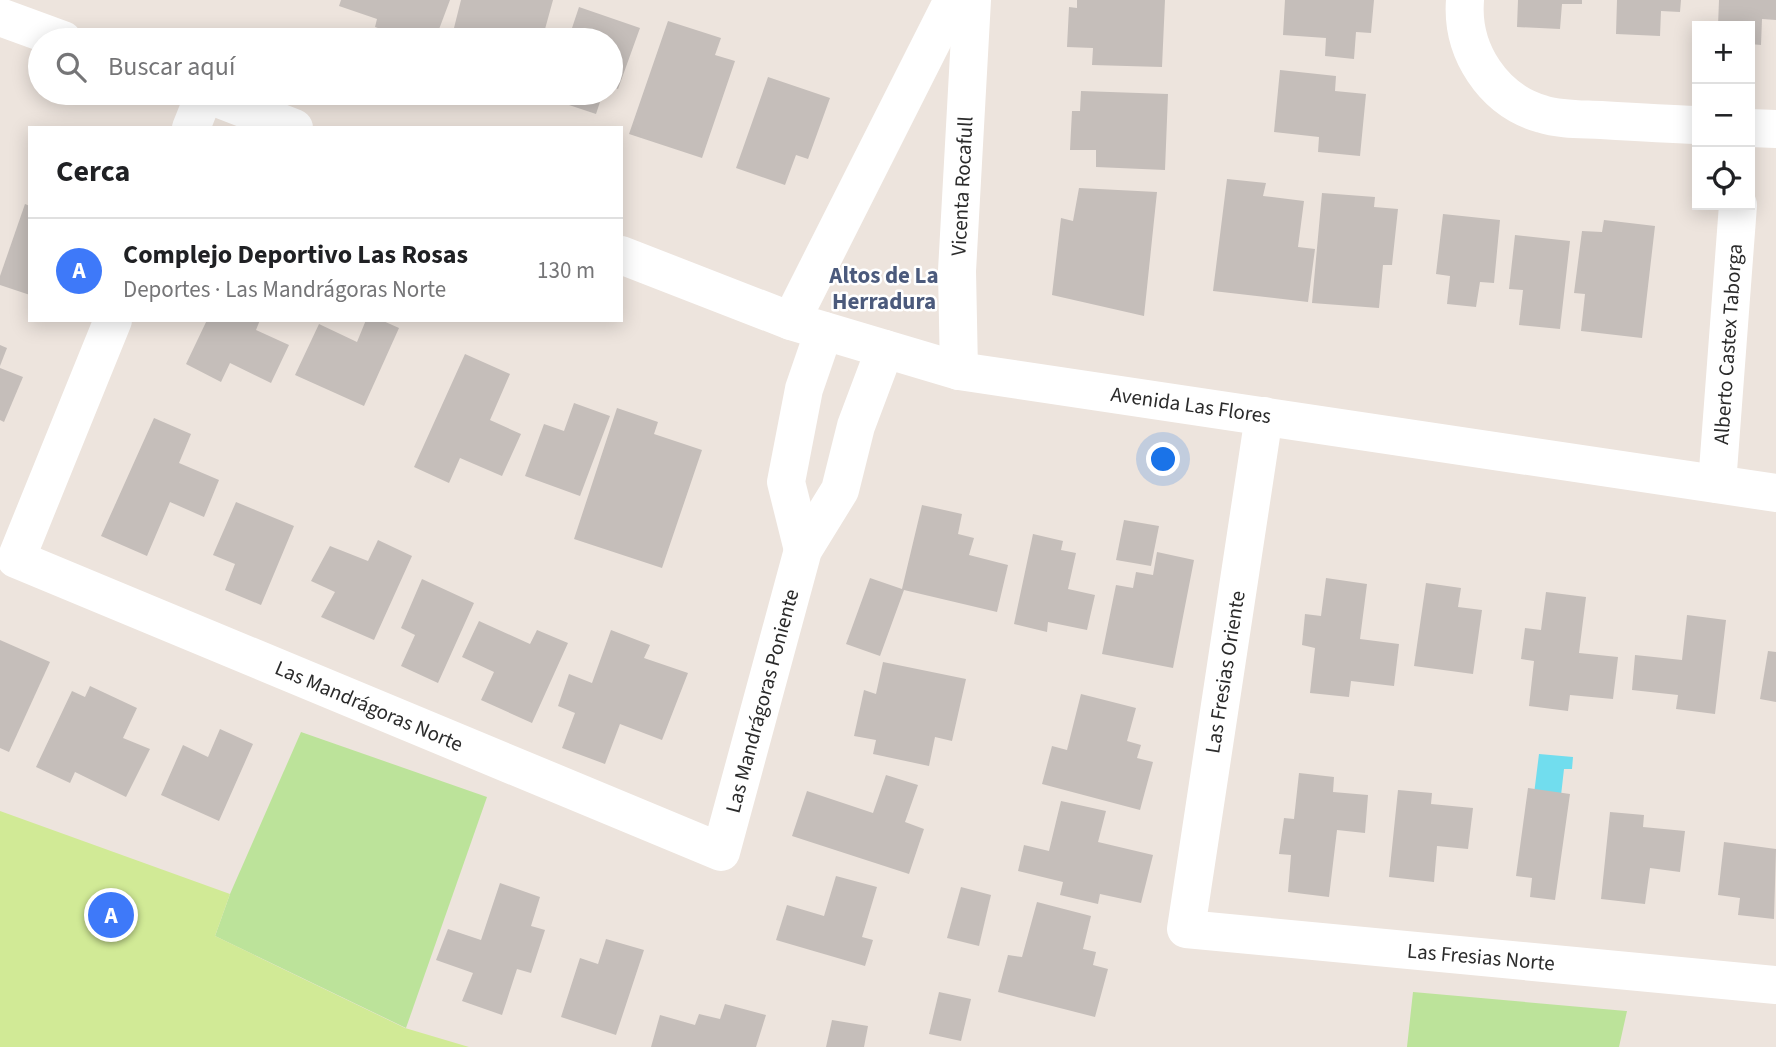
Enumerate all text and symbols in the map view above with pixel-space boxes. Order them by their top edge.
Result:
map controls [1692,21,1755,210]
button: + [1692,21,1755,84]
search box [28,28,623,105]
icon: search [52,48,90,86]
text: Buscar aquí [108,48,235,85]
button: − [1692,84,1755,147]
street label: Vicenta Rocafull [943,115,981,257]
button: locate [1692,147,1755,210]
text: Cerca [56,150,130,193]
text: Complejo Deportivo Las Rosas [123,236,468,273]
street label: Alberto Castex Taborga [1706,243,1750,445]
text: A [72,254,86,287]
text: 130 m [537,254,595,287]
district label: Altos de La Herradura [828,259,939,318]
text: Deportes · Las Mandrágoras Norte [123,273,446,306]
street label: Avenida Las Flores [1109,379,1273,431]
your location [1146,442,1180,476]
street label: Las Mandrágoras Poniente [718,586,806,816]
street label: Las Fresias Oriente [1197,589,1253,755]
street label: Las Mandrágoras Norte [270,653,468,759]
pin: A [88,889,134,941]
street label: Las Fresias Norte [1406,936,1556,978]

